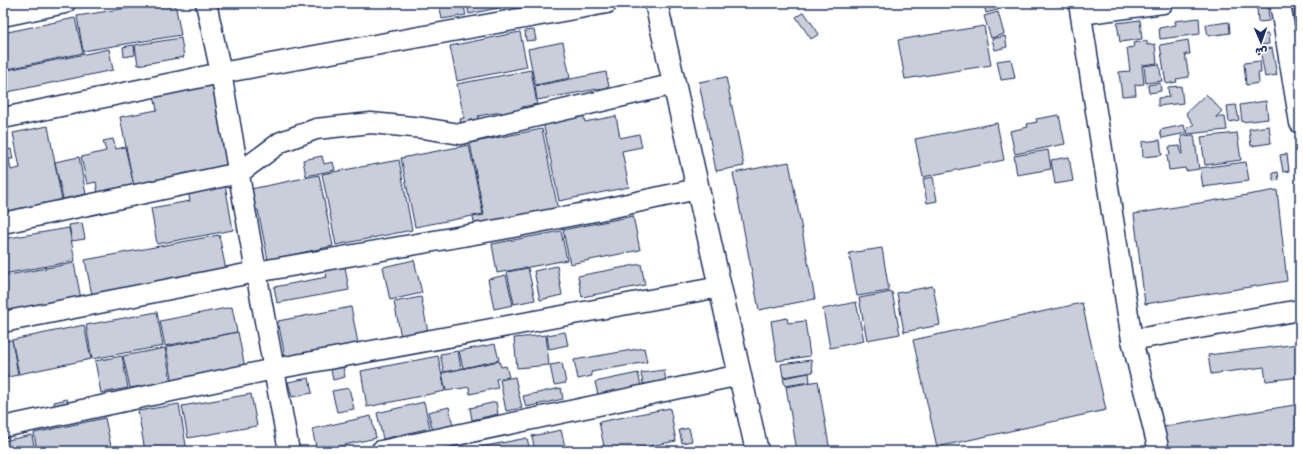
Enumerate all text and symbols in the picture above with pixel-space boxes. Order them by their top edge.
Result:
north arrow [1241,22,1281,62]
text: ش [1255,44,1268,58]

